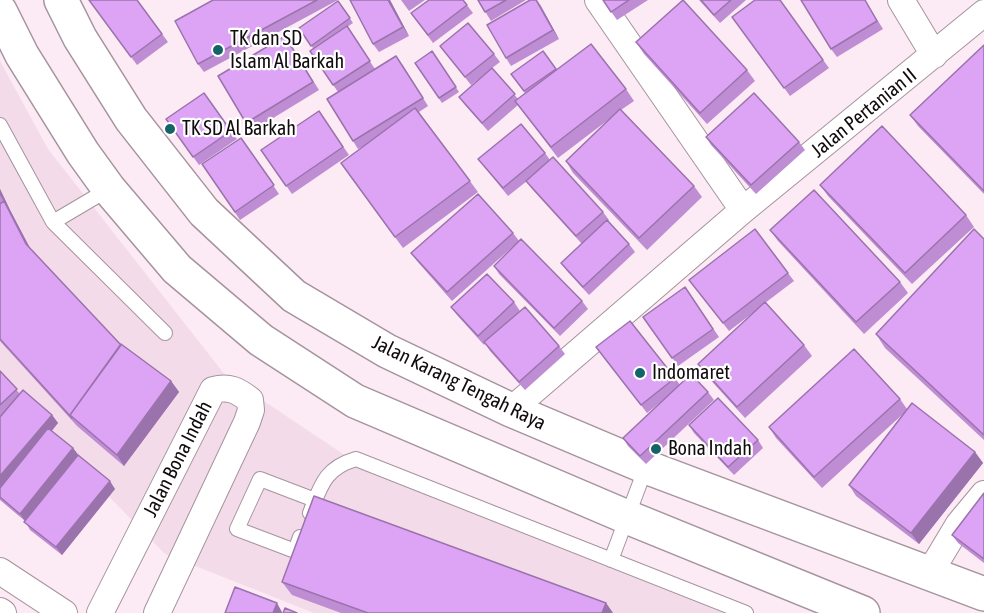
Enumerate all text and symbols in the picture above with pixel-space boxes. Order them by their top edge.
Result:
place label: TK dan SD Islam Al Barkah [230,27,344,74]
marker: TK dan SD Islam Al Barkah [211,43,225,57]
street label: Jalan Pertanian II [807,63,921,163]
place label: TK SD Al Barkah [182,117,296,141]
marker: TK SD Al Barkah [163,122,177,136]
street label: Jalan Karang Tengah Raya [368,331,550,435]
place label: Indomaret [652,361,730,385]
marker: Indomaret [633,366,647,380]
street label: Jalan Bona Indah [139,397,217,521]
place label: Bona Indah [668,437,752,461]
marker: Bona Indah [649,442,663,456]

